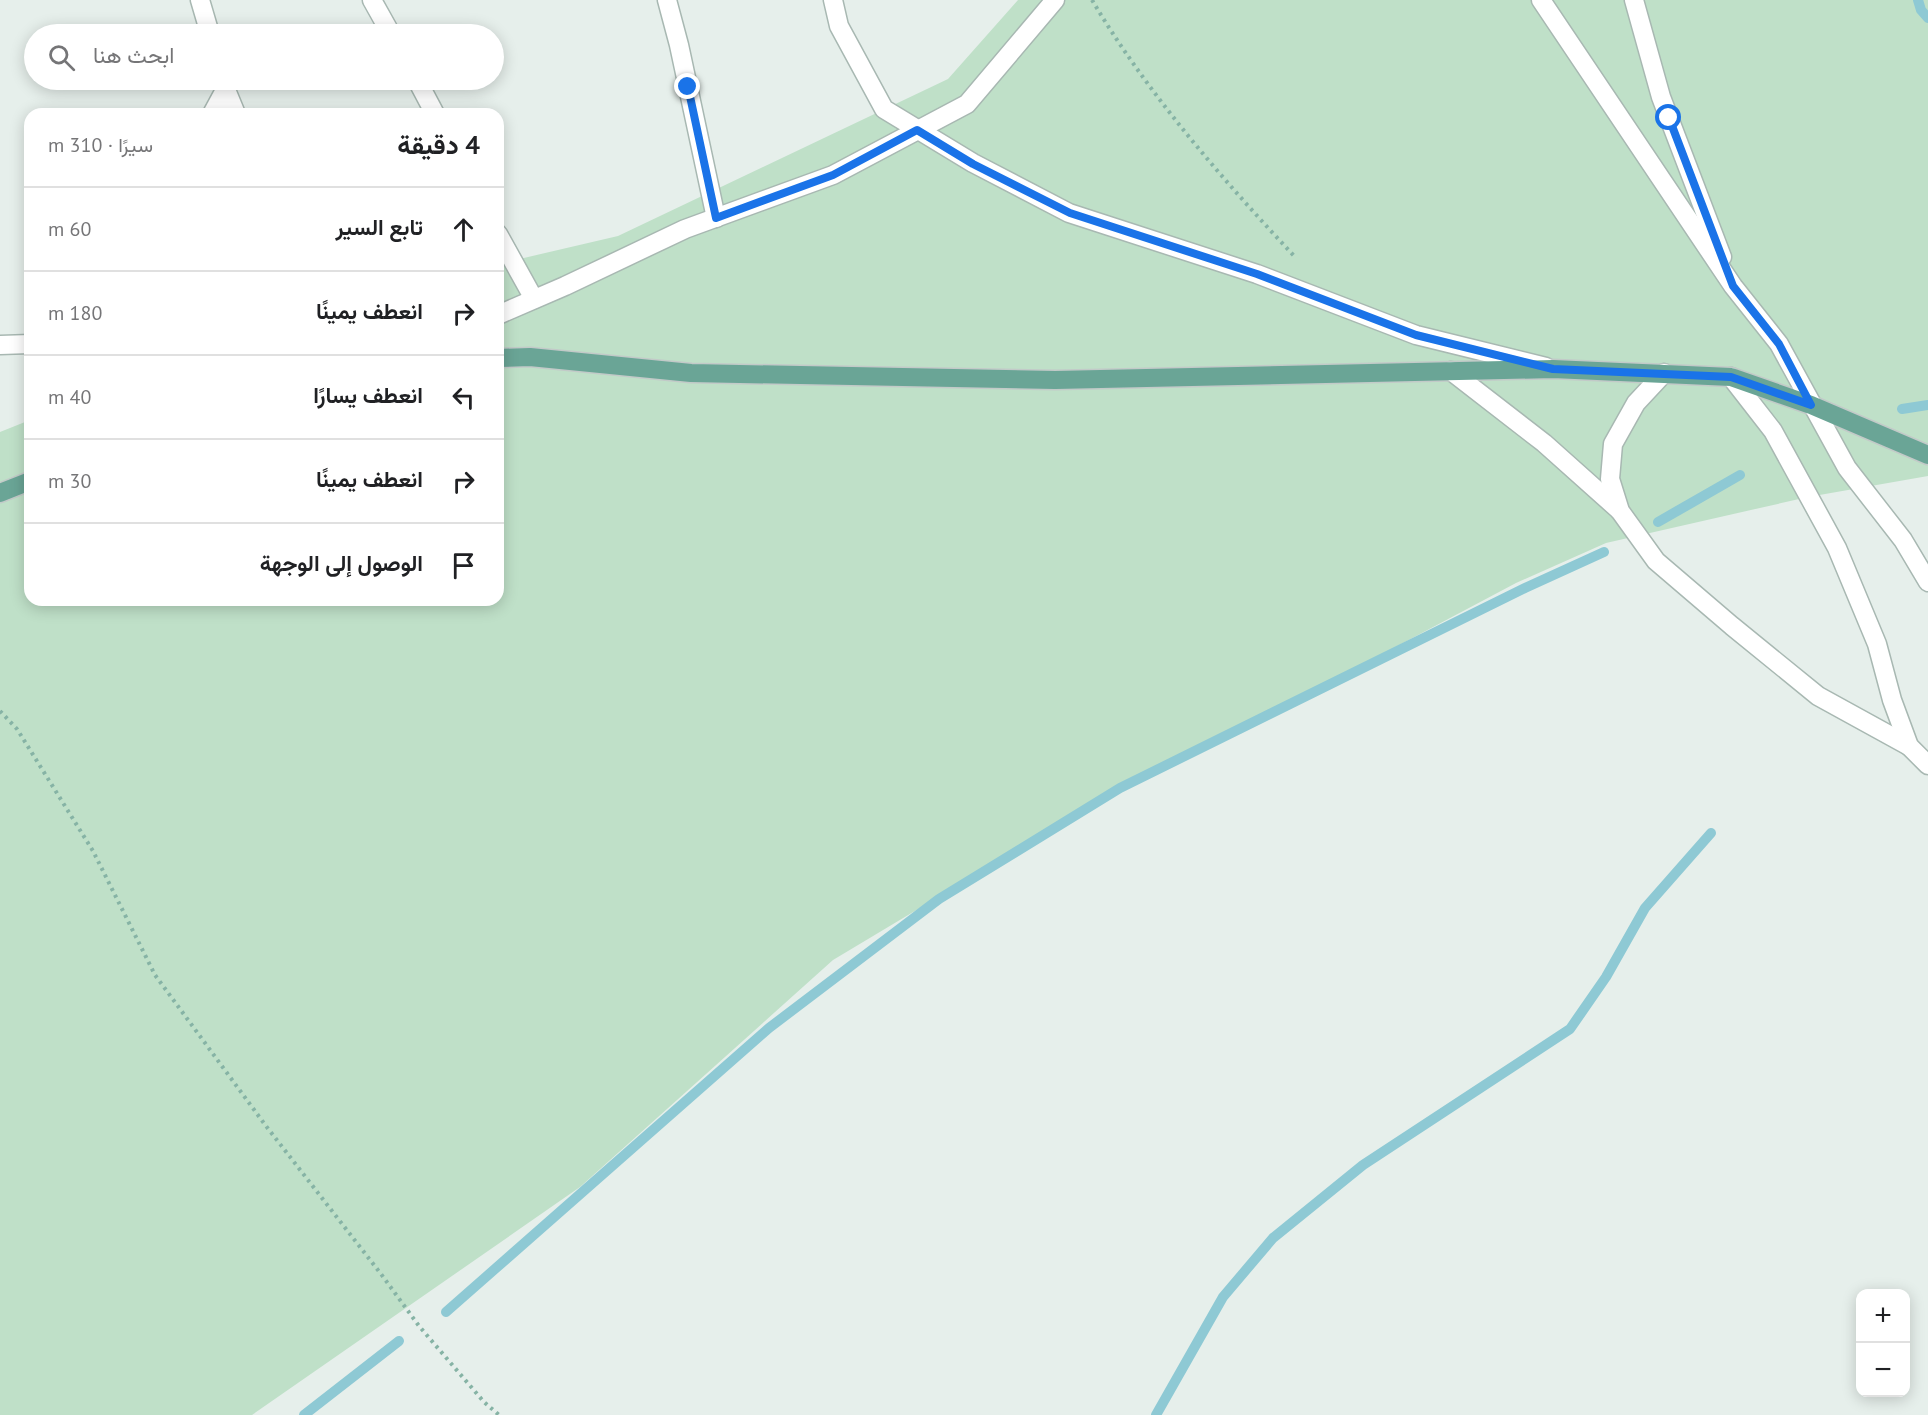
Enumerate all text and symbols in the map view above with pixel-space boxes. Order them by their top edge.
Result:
search box [24,24,504,90]
icon: search [45,41,78,74]
text: ابحث هنا [93,41,174,69]
route end [674,73,700,99]
route start [1655,104,1681,130]
text: 4 دقيقة [397,128,480,161]
text: سيرًا · 310 m [48,132,153,158]
text: تابع السير [335,213,423,241]
icon: ahead [447,213,480,246]
text: 60 m [48,216,91,242]
text: انعطف يمينًا [316,297,423,325]
icon: right [447,297,480,330]
text: 180 m [48,300,102,326]
text: انعطف يسارًا [313,381,423,409]
icon: left [447,381,480,414]
text: 40 m [48,384,91,410]
text: انعطف يمينًا [316,465,423,493]
icon: right [447,465,480,498]
text: 30 m [48,468,91,494]
text: الوصول إلى الوجهة [260,549,423,577]
icon: arrive [447,549,480,582]
map controls [1856,1289,1910,1397]
button: + [1856,1289,1910,1343]
button: − [1856,1343,1910,1397]

